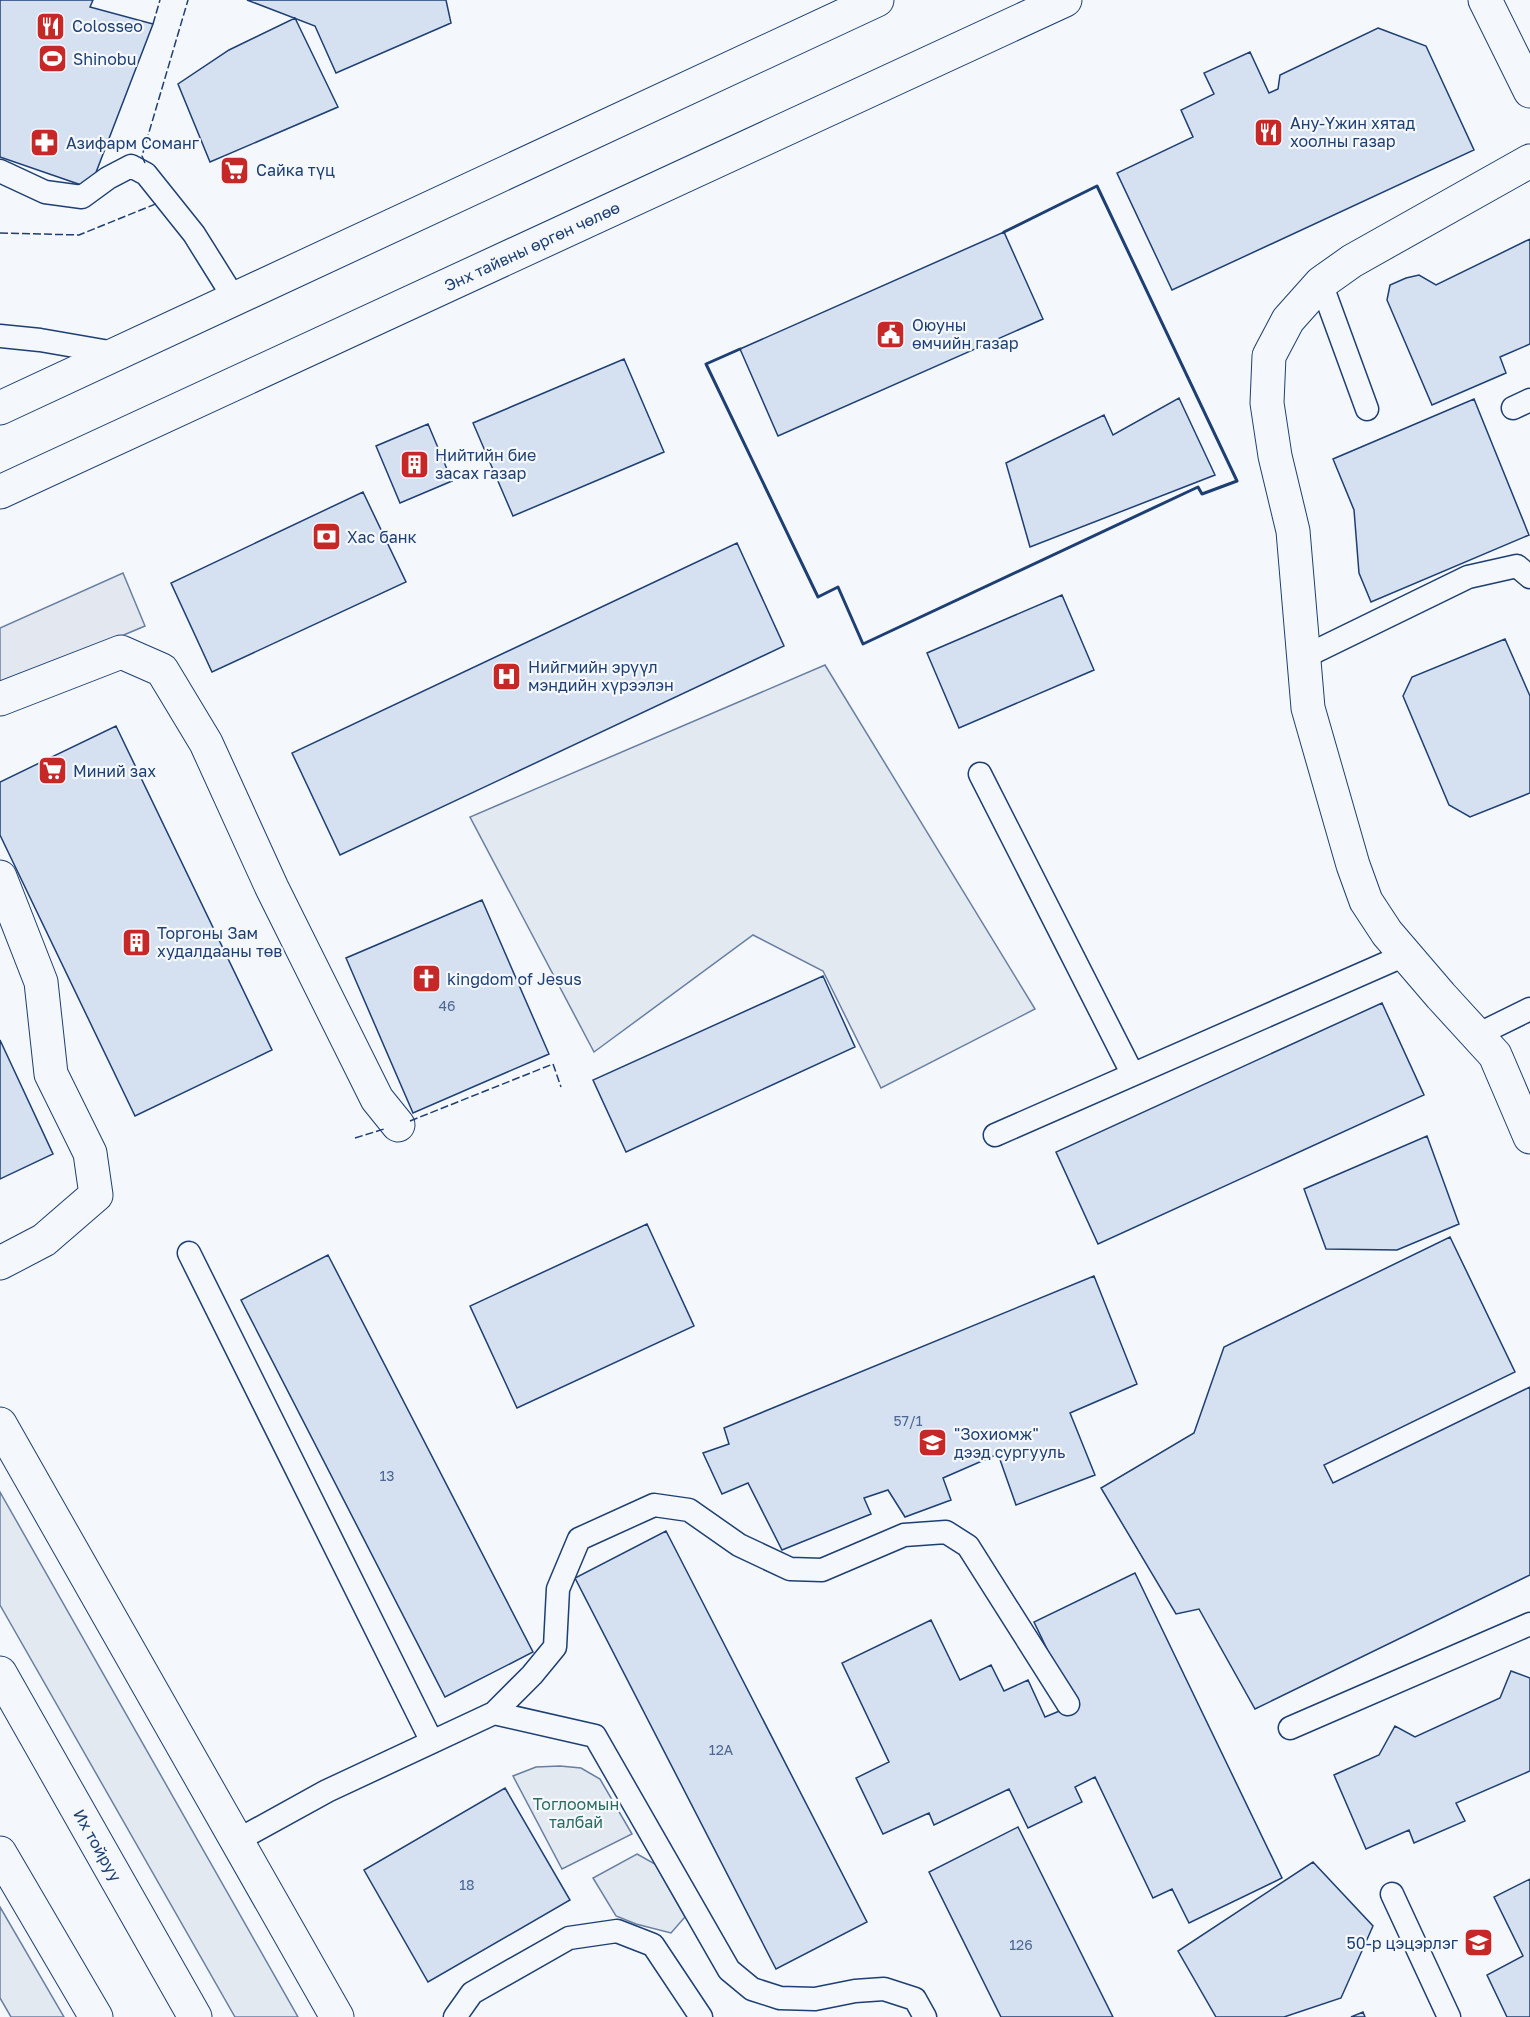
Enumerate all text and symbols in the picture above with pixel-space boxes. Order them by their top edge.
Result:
restaurant icon: Colosseo [35,10,67,42]
place label: Colosseo [72,16,143,36]
sports icon: Shinobu [36,43,68,75]
place label: Shinobu [73,49,136,69]
place label: Ану-Үжин хятад хоолны газар [1290,113,1416,151]
restaurant icon: Ану-Үжин хятад хоолны газар [1253,116,1285,148]
pharmacy icon: Азифарм Соманг [29,127,61,159]
place label: Азифарм Соманг [66,133,200,153]
supermarket icon: Сайка түц [219,154,251,186]
place label: Сайка түц [256,160,335,180]
street label: Энх тайвны өргөн чөлөө [441,197,623,295]
place label: Оюуны өмчийн газар [912,315,1019,353]
public building icon: Оюуны өмчийн газар [875,318,907,350]
place label: Нийтийн бие засах газар [435,445,536,483]
building icon: Нийтийн бие засах газар [398,448,430,480]
bank icon: Хас банк [310,521,342,553]
place label: Хас банк [347,527,417,547]
place label: Нийгмийн эрүүл мэндийн хүрээлэн [528,657,674,695]
hospital icon: Нийгмийн эрүүл мэндийн хүрээлэн [491,660,523,692]
supermarket icon: Миний зах [36,755,68,787]
place label: Миний зах [73,761,156,781]
place label: Торгоны Зам худалдааны төв [157,923,282,961]
building icon: Торгоны Зам худалдааны төв [120,926,152,958]
church icon: kingdom of Jesus [410,963,442,995]
place label: kingdom of Jesus [447,969,582,989]
house number: 46 [438,997,456,1014]
house number: 57/1 [893,1412,923,1429]
place label: "Зохиомж" дээд сургууль [954,1424,1065,1462]
school or university icon: "Зохиомж" дээд сургууль [917,1427,949,1459]
house number: 13 [380,1467,394,1484]
house number: 12А [709,1741,734,1758]
park label: Тоглоомын талбай [533,1794,619,1832]
street label: Их тойруу [69,1806,126,1885]
house number: 18 [459,1876,475,1893]
school or university icon: 50-р цэцэрлэг [1463,1927,1495,1959]
place label: 50-р цэцэрлэг [1346,1933,1459,1953]
house number: 126 [1009,1936,1033,1953]

